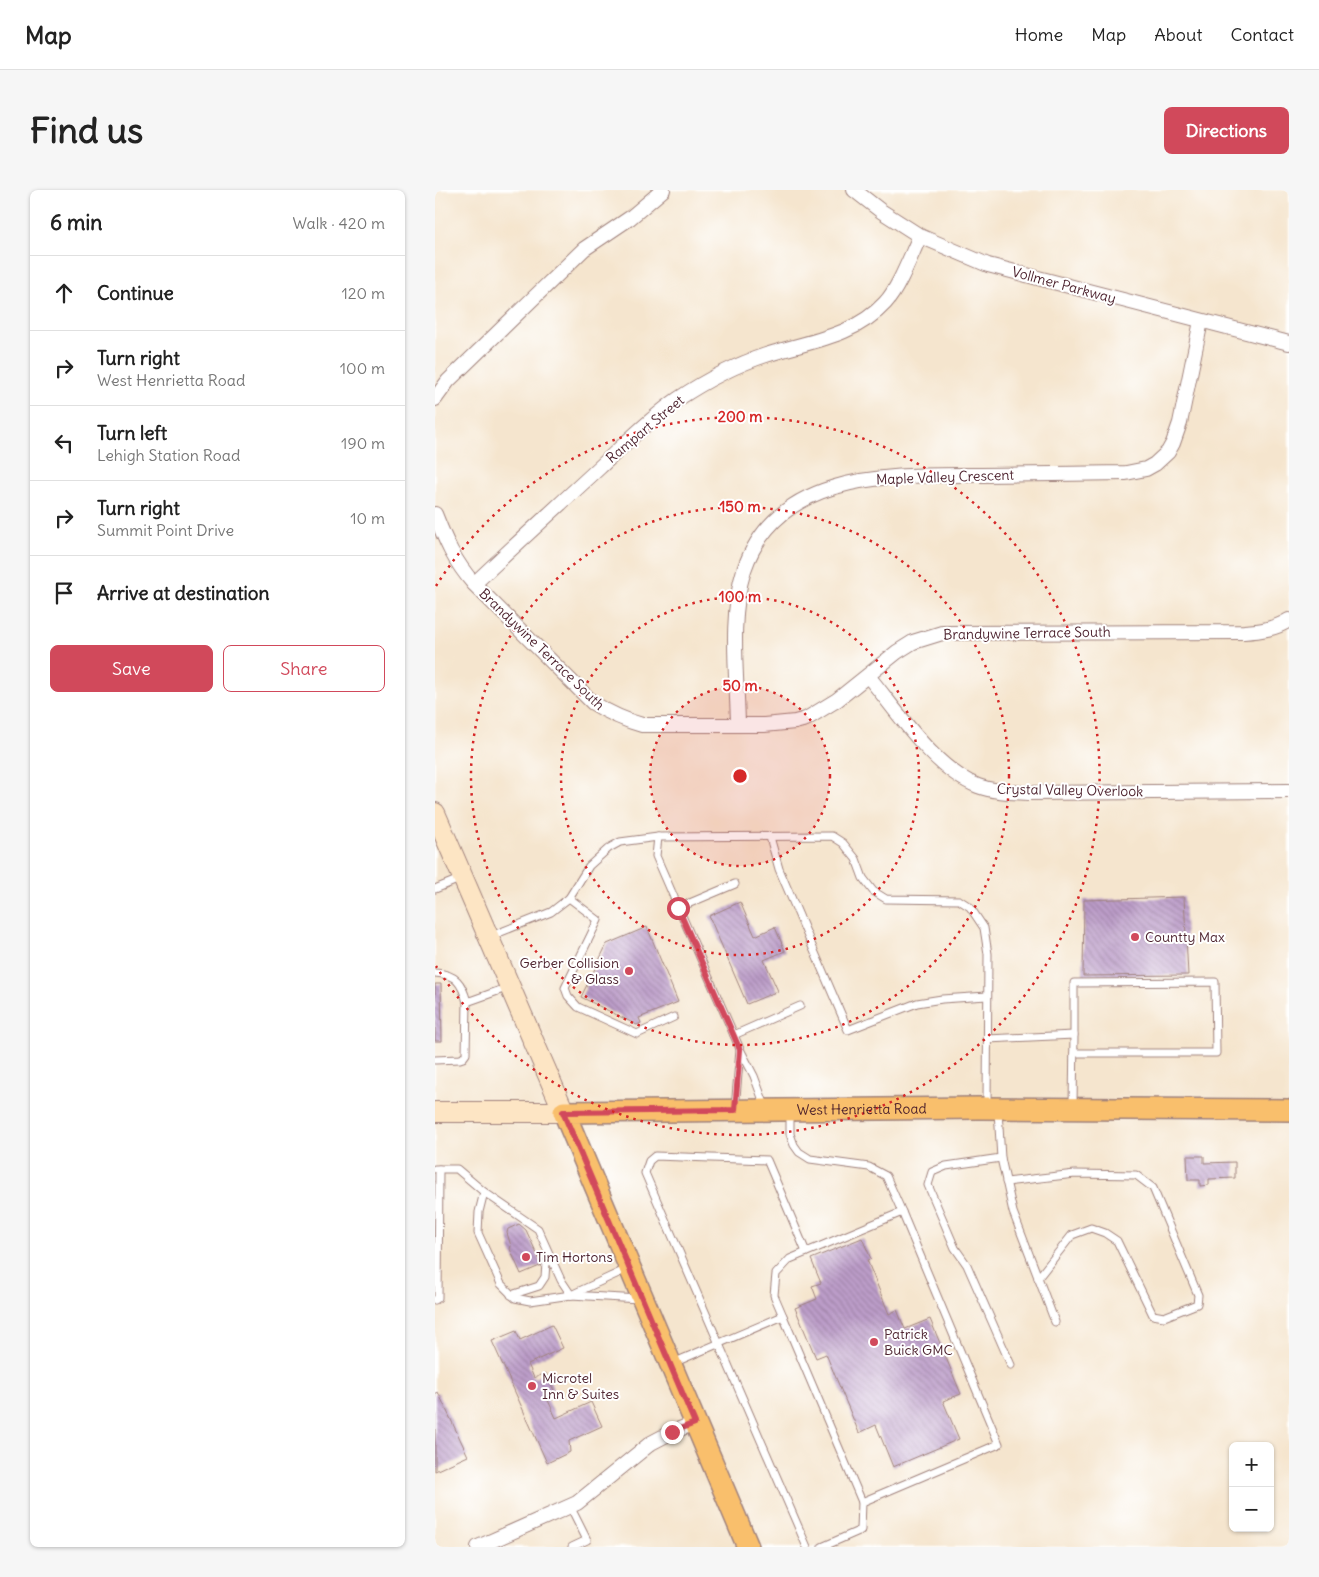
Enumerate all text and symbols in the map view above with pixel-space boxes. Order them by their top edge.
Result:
text: Map [25,20,72,50]
text: Home [1015,23,1063,46]
text: Map [1091,23,1126,46]
text: About [1154,23,1202,46]
text: Contact [1230,23,1294,46]
button: Directions [1164,107,1289,154]
text: Find us [30,108,143,152]
text: 6 min [50,209,102,236]
text: Walk · 420 m [293,213,385,233]
street label: Vollmer Parkway [1010,262,1118,308]
icon: ahead [50,279,78,307]
text: Continue [97,281,174,305]
text: 120 m [342,283,385,303]
text: Turn right [97,346,180,370]
icon: right [50,354,78,382]
text: 100 m [340,358,385,378]
text: West Henrietta Road [97,370,245,390]
street label: Rampart Street [602,391,688,467]
text: 200 m [718,407,762,426]
text: Turn left [97,421,167,445]
icon: left [50,429,78,457]
text: 190 m [341,433,385,453]
text: Lehigh Station Road [97,445,240,465]
street label: Maple Valley Crescent [876,466,1015,488]
text: Turn right [97,496,180,520]
text: 150 m [719,497,761,516]
icon: right [50,504,78,532]
text: 10 m [350,508,385,528]
text: Summit Point Drive [97,520,234,540]
icon: arrive [50,579,78,607]
text: Arrive at destination [97,581,270,605]
street label: Brandywine Terrace South [475,584,609,714]
text: 100 m [719,587,761,606]
street label: Brandywine Terrace South [943,623,1111,643]
button: Save [50,645,213,692]
button: Share [223,645,385,692]
text: 50 m [722,676,758,695]
centre of rings [731,767,749,785]
street label: Crystal Valley Overlook [997,780,1143,800]
route start [667,897,690,920]
place label: Countty Max [1145,928,1225,946]
marker: Countty Max [1129,931,1141,943]
place label: Gerber Collision & Glass [519,954,619,988]
marker: Gerber Collision & Glass [623,965,635,977]
street label: West Henrietta Road [797,1100,927,1119]
place label: Tim Hortons [536,1248,613,1266]
marker: Tim Hortons [520,1251,532,1263]
place label: Patrick Buick GMC [884,1325,953,1359]
marker: Patrick Buick GMC [868,1336,880,1348]
place label: Microtel Inn & Suites [542,1369,619,1403]
marker: Microtel Inn & Suites [526,1380,538,1392]
route end [661,1421,684,1444]
map controls [1229,1442,1274,1532]
button: + [1229,1442,1274,1487]
button: − [1229,1487,1274,1532]

